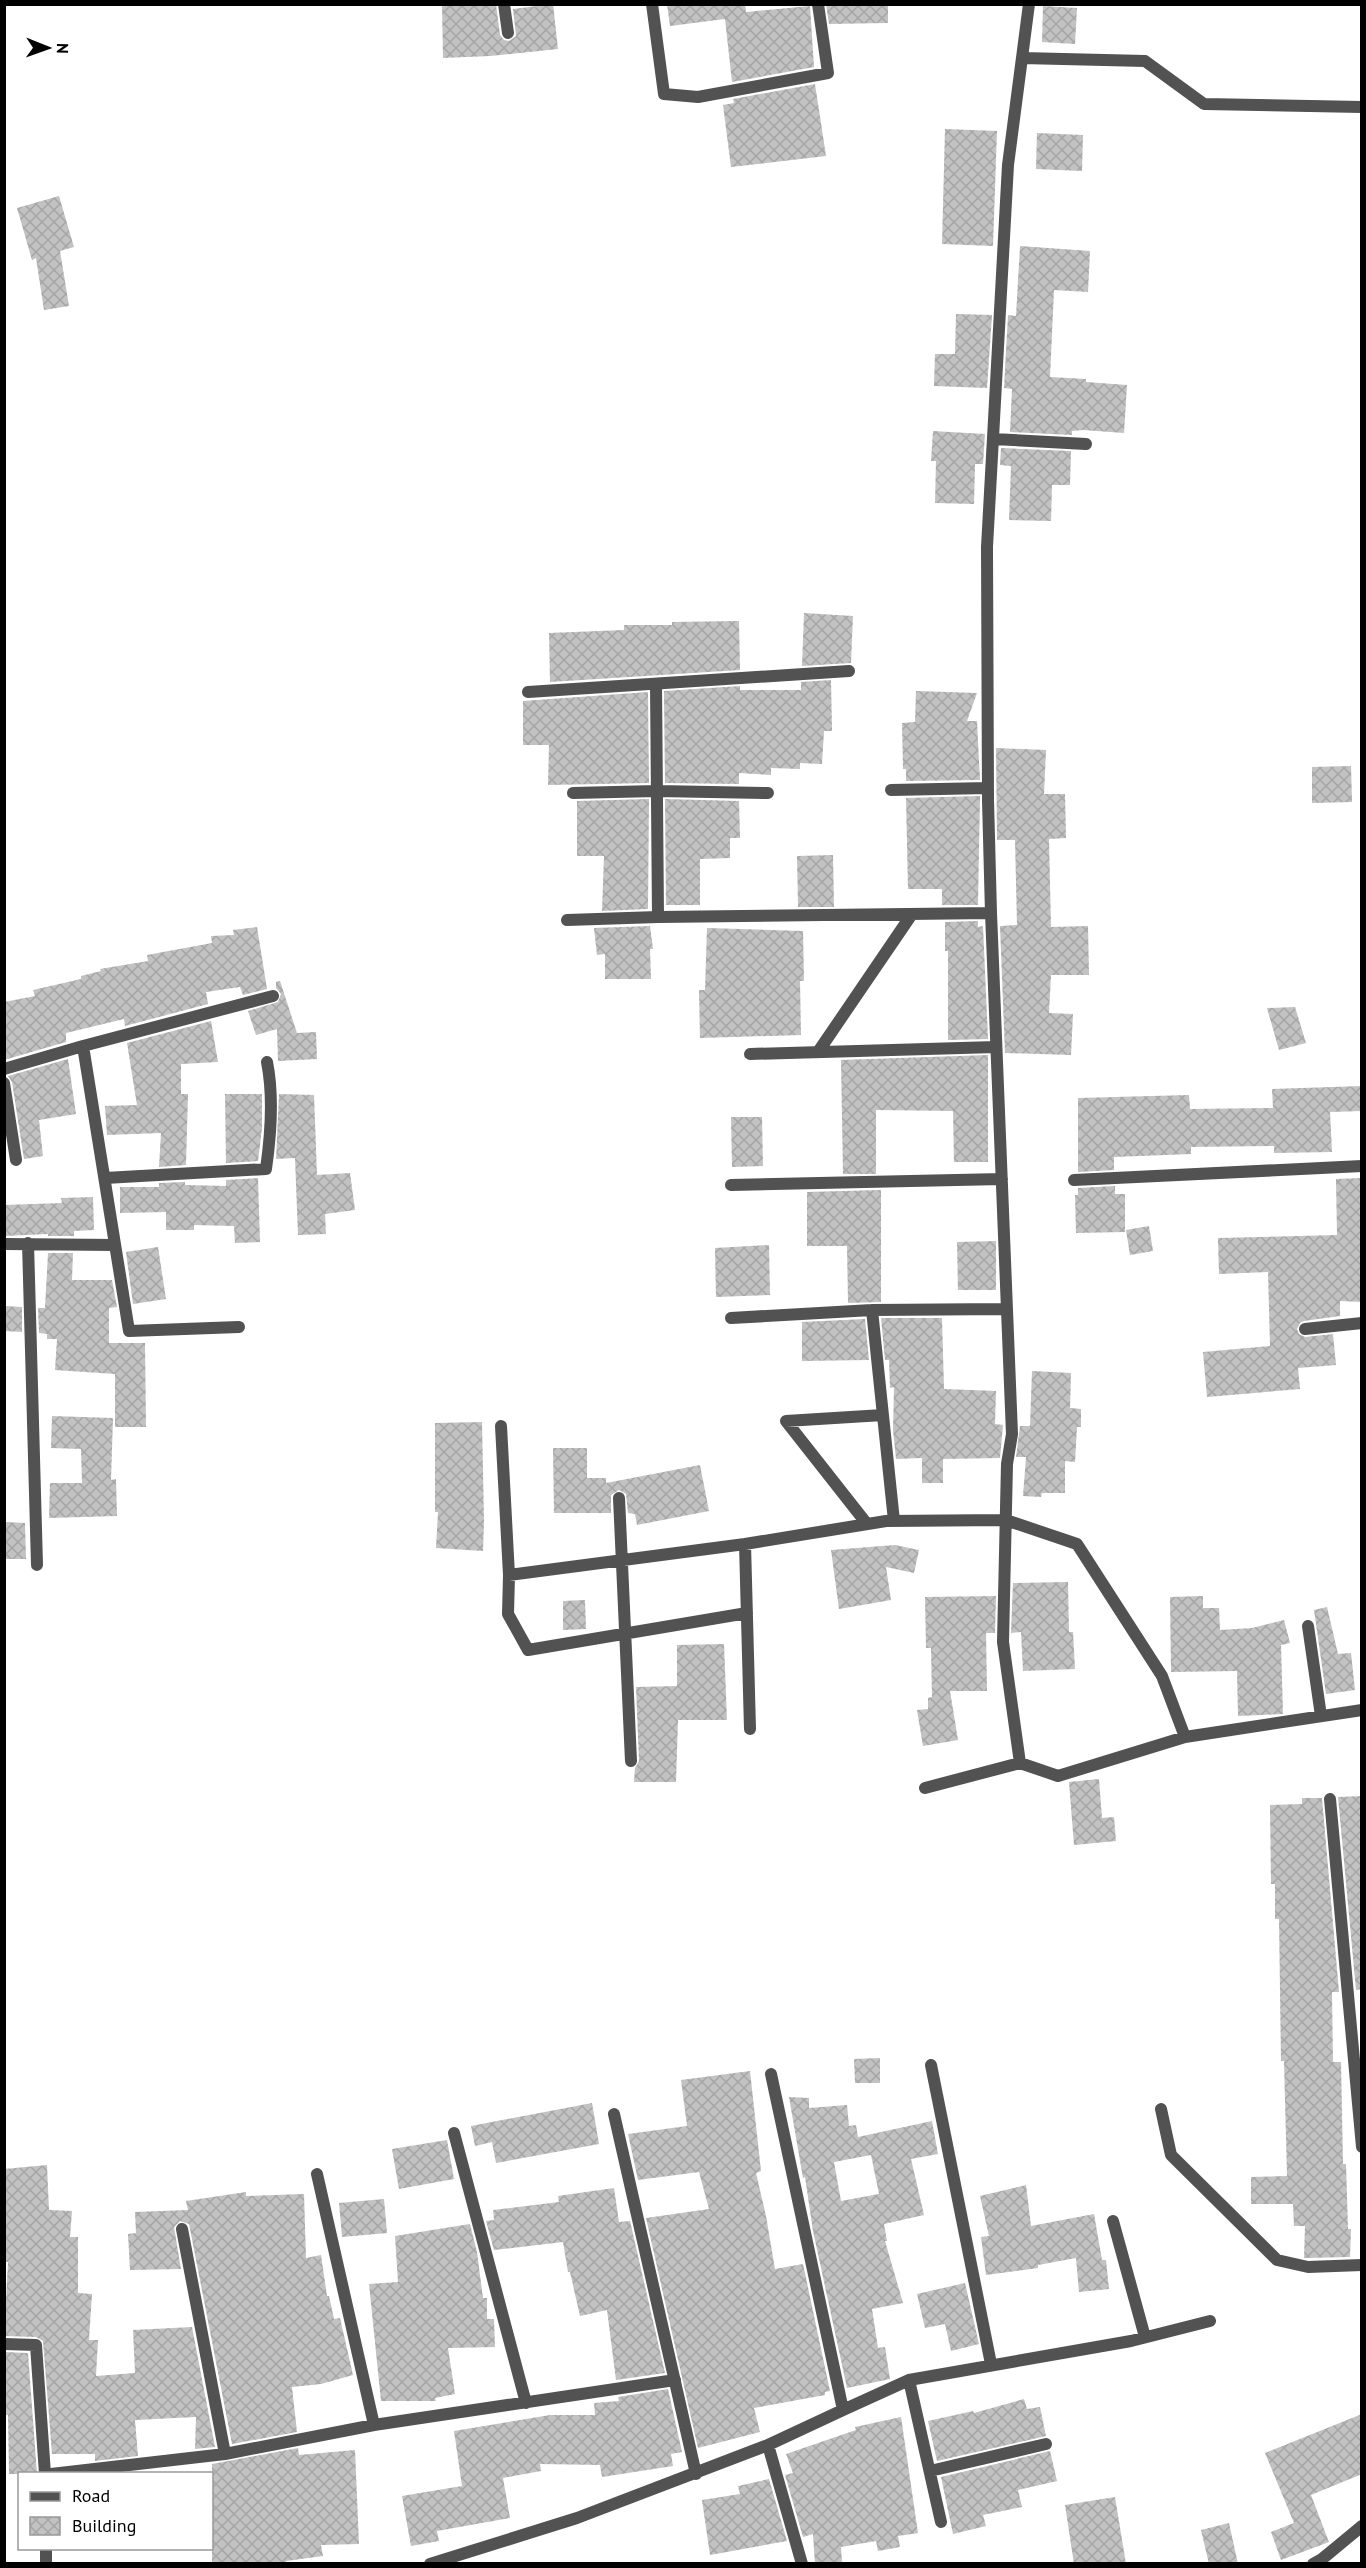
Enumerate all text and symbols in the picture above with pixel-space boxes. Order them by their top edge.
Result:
north arrow [18,18,78,78]
text: N [53,43,73,54]
legend [18,2472,213,2550]
text: Road [72,2484,110,2507]
text: Building [72,2514,136,2537]

